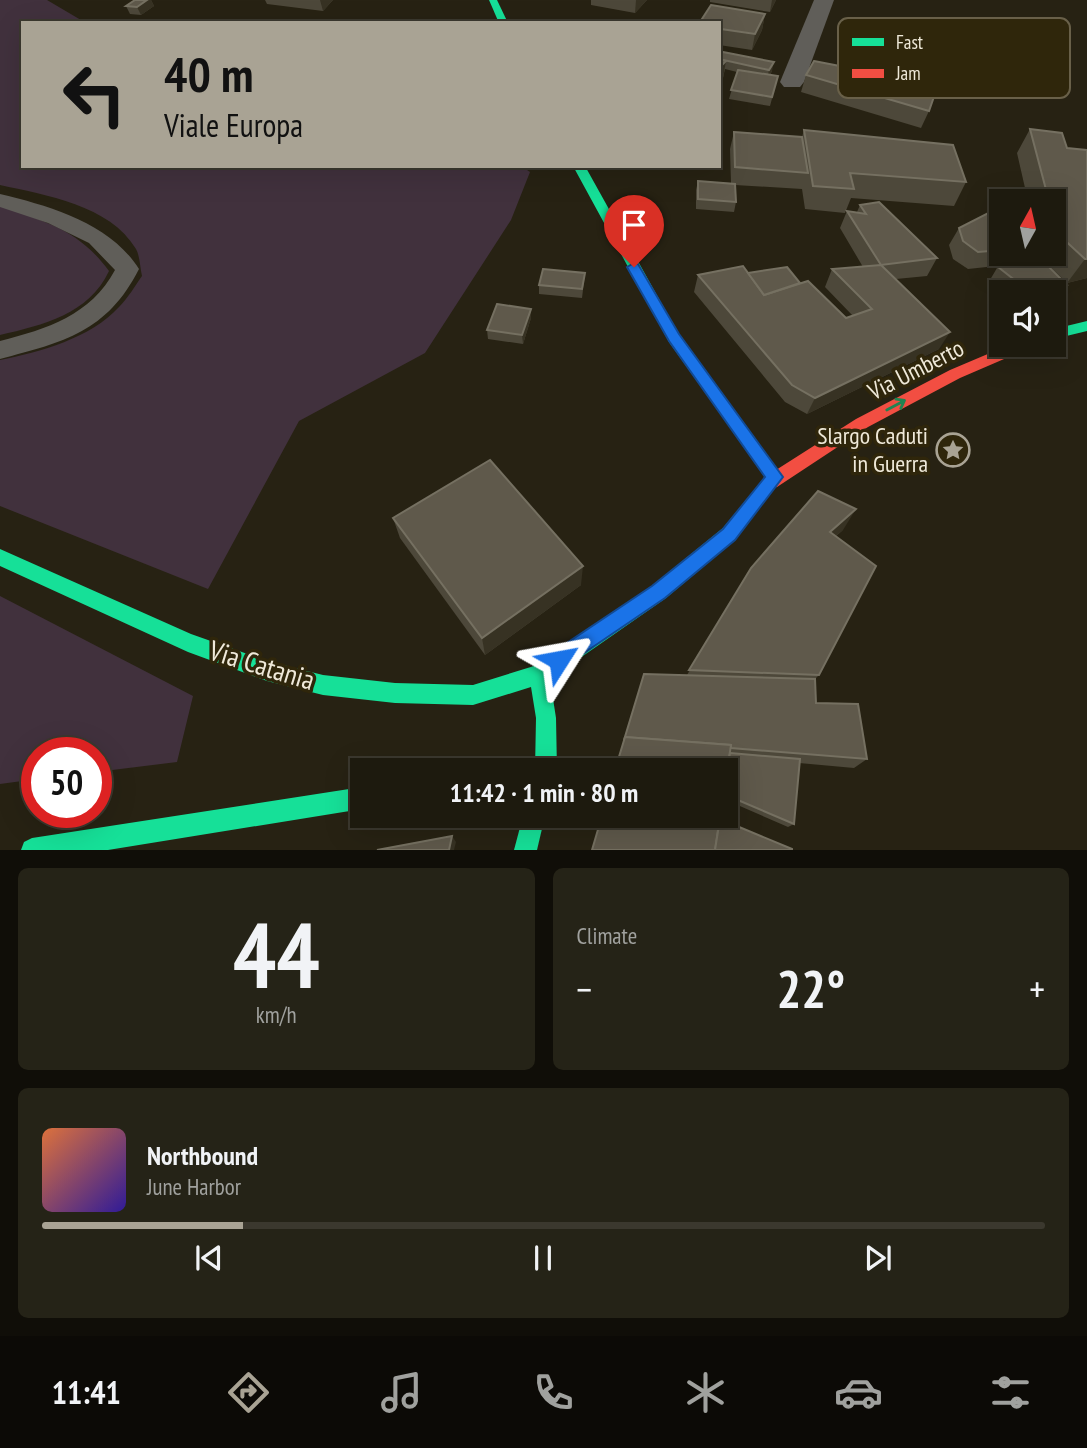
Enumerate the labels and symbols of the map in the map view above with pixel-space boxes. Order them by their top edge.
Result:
legend [838,18,1070,98]
text: Fast [896,30,924,54]
text: Jam [895,61,921,85]
north arrow [989,189,1066,266]
pin [604,195,664,267]
street label: Via Umberto [862,332,969,407]
one-way arrow [886,398,906,412]
place label: Slargo Caduti in Guerra [817,420,928,479]
place icon: Slargo Caduti in Guerra [934,431,972,469]
position arrow [522,623,596,697]
street label: Via Catania [204,631,319,698]
speed limit sign: 50 [21,737,112,828]

